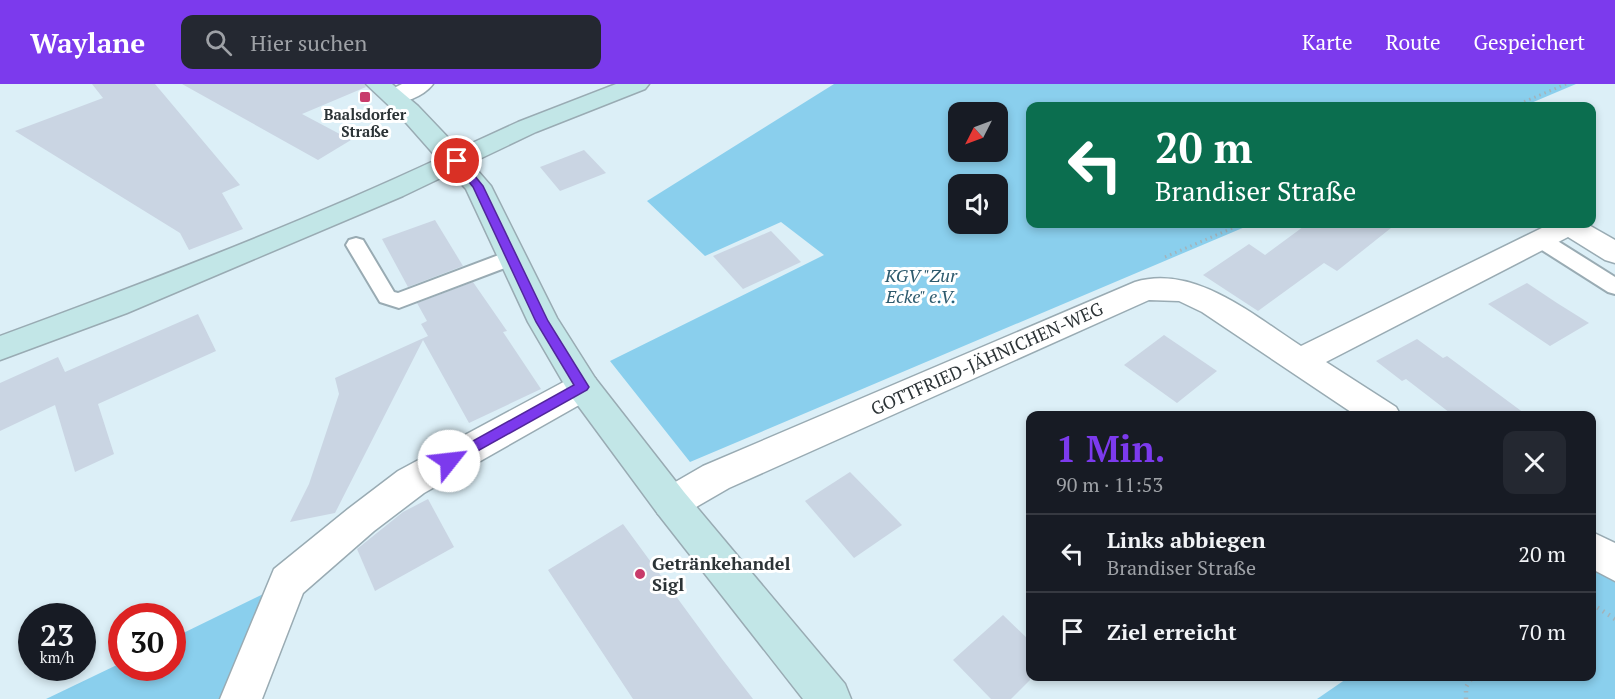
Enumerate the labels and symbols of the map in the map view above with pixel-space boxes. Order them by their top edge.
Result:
marker: Baalsdorfer Straße [358,90,372,104]
north arrow [948,102,1008,162]
place label: Baalsdorfer Straße [324,104,407,141]
pin [431,135,482,186]
park label: KGV "Zur Ecke" e.V. [884,263,958,308]
street label: GOTTFRIED-JÄHNICHEN-WEG [867,296,1107,420]
position arrow [417,429,481,493]
place label: Getränkehandel Sigl [652,551,790,596]
marker: Getränkehandel Sigl [633,567,647,581]
speed limit sign: 30 [108,603,186,681]

